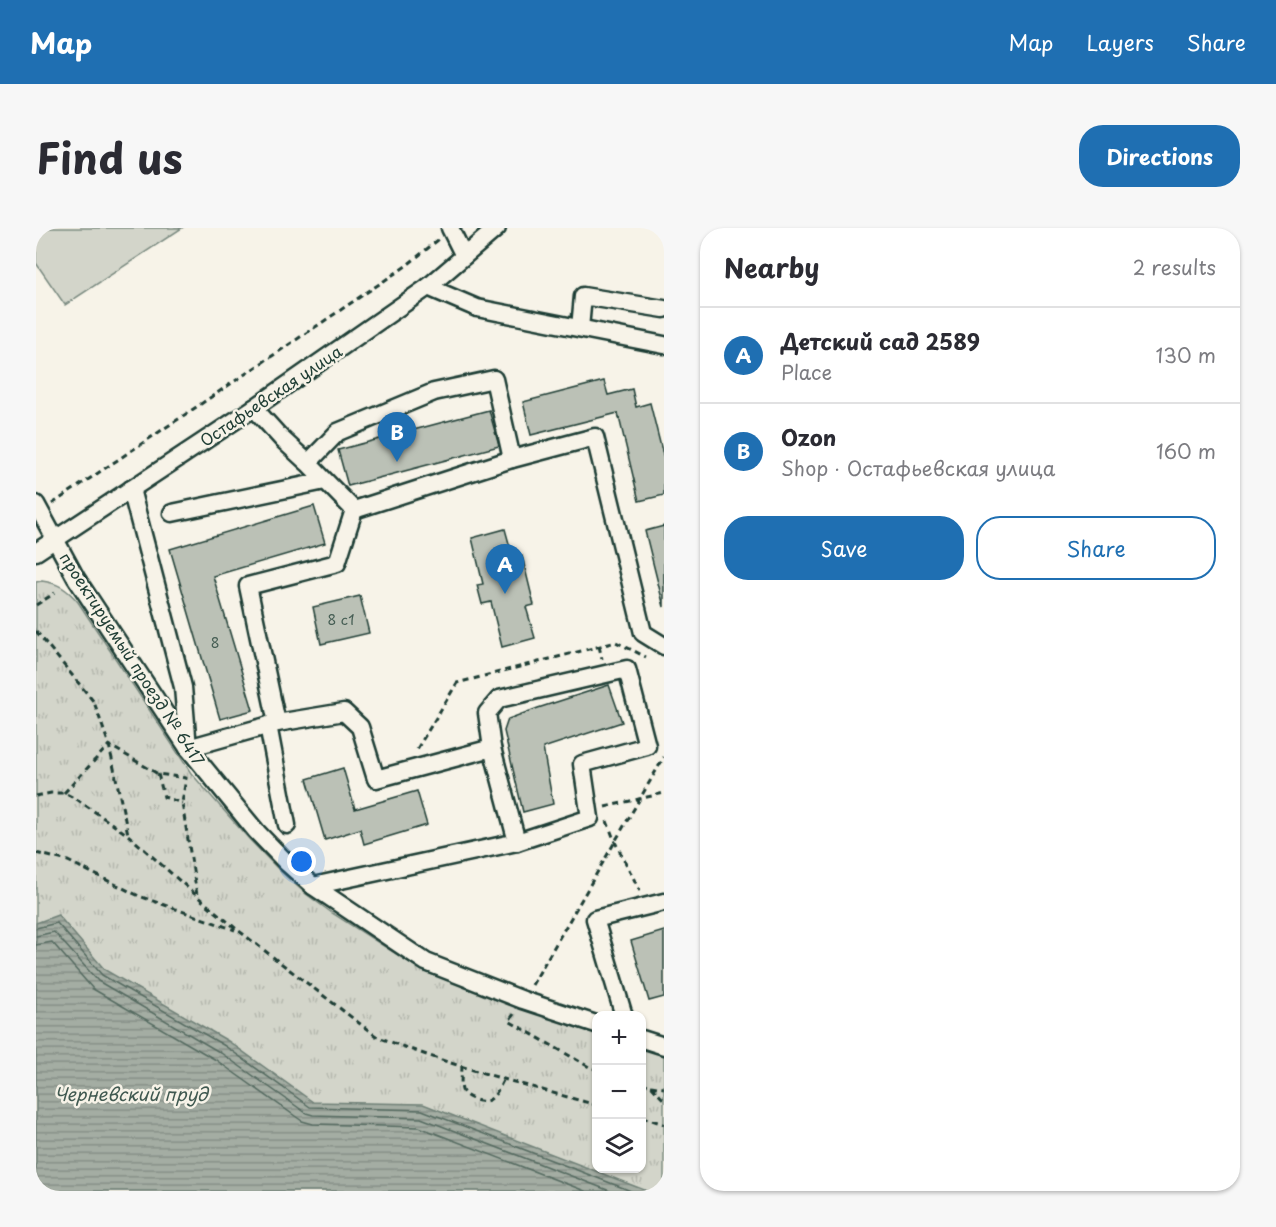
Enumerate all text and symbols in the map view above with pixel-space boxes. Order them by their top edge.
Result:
text: Map [30,21,92,64]
text: Map [1009,26,1053,58]
text: Layers [1086,26,1154,58]
text: Share [1187,26,1246,58]
text: Find us [36,125,183,188]
button: Directions [1079,125,1240,187]
text: Nearby [724,248,819,287]
text: 2 results [1133,252,1216,282]
text: Детский сад 2589 [781,324,980,357]
street label: Остафьевская улица [195,339,346,452]
text: A [736,340,751,370]
text: 130 m [1156,340,1216,370]
text: Place [781,357,832,387]
pin: B [378,412,416,462]
text: Ozon [781,420,836,453]
text: B [737,436,750,466]
text: 160 m [1156,436,1216,466]
text: Shop · Остафьевская улица [781,453,1055,483]
button: Save [724,516,964,580]
button: Share [976,516,1216,580]
pin: A [486,544,524,594]
street label: проектируемый проезд № 6417 [55,547,211,770]
house number: 8 с1 [328,609,354,630]
house number: 8 [211,632,219,653]
your location [287,847,316,876]
map controls [592,1011,646,1173]
button: + [592,1011,646,1065]
button: − [592,1065,646,1119]
water label: Черневский пруд [54,1080,209,1107]
button: layers [592,1119,646,1173]

